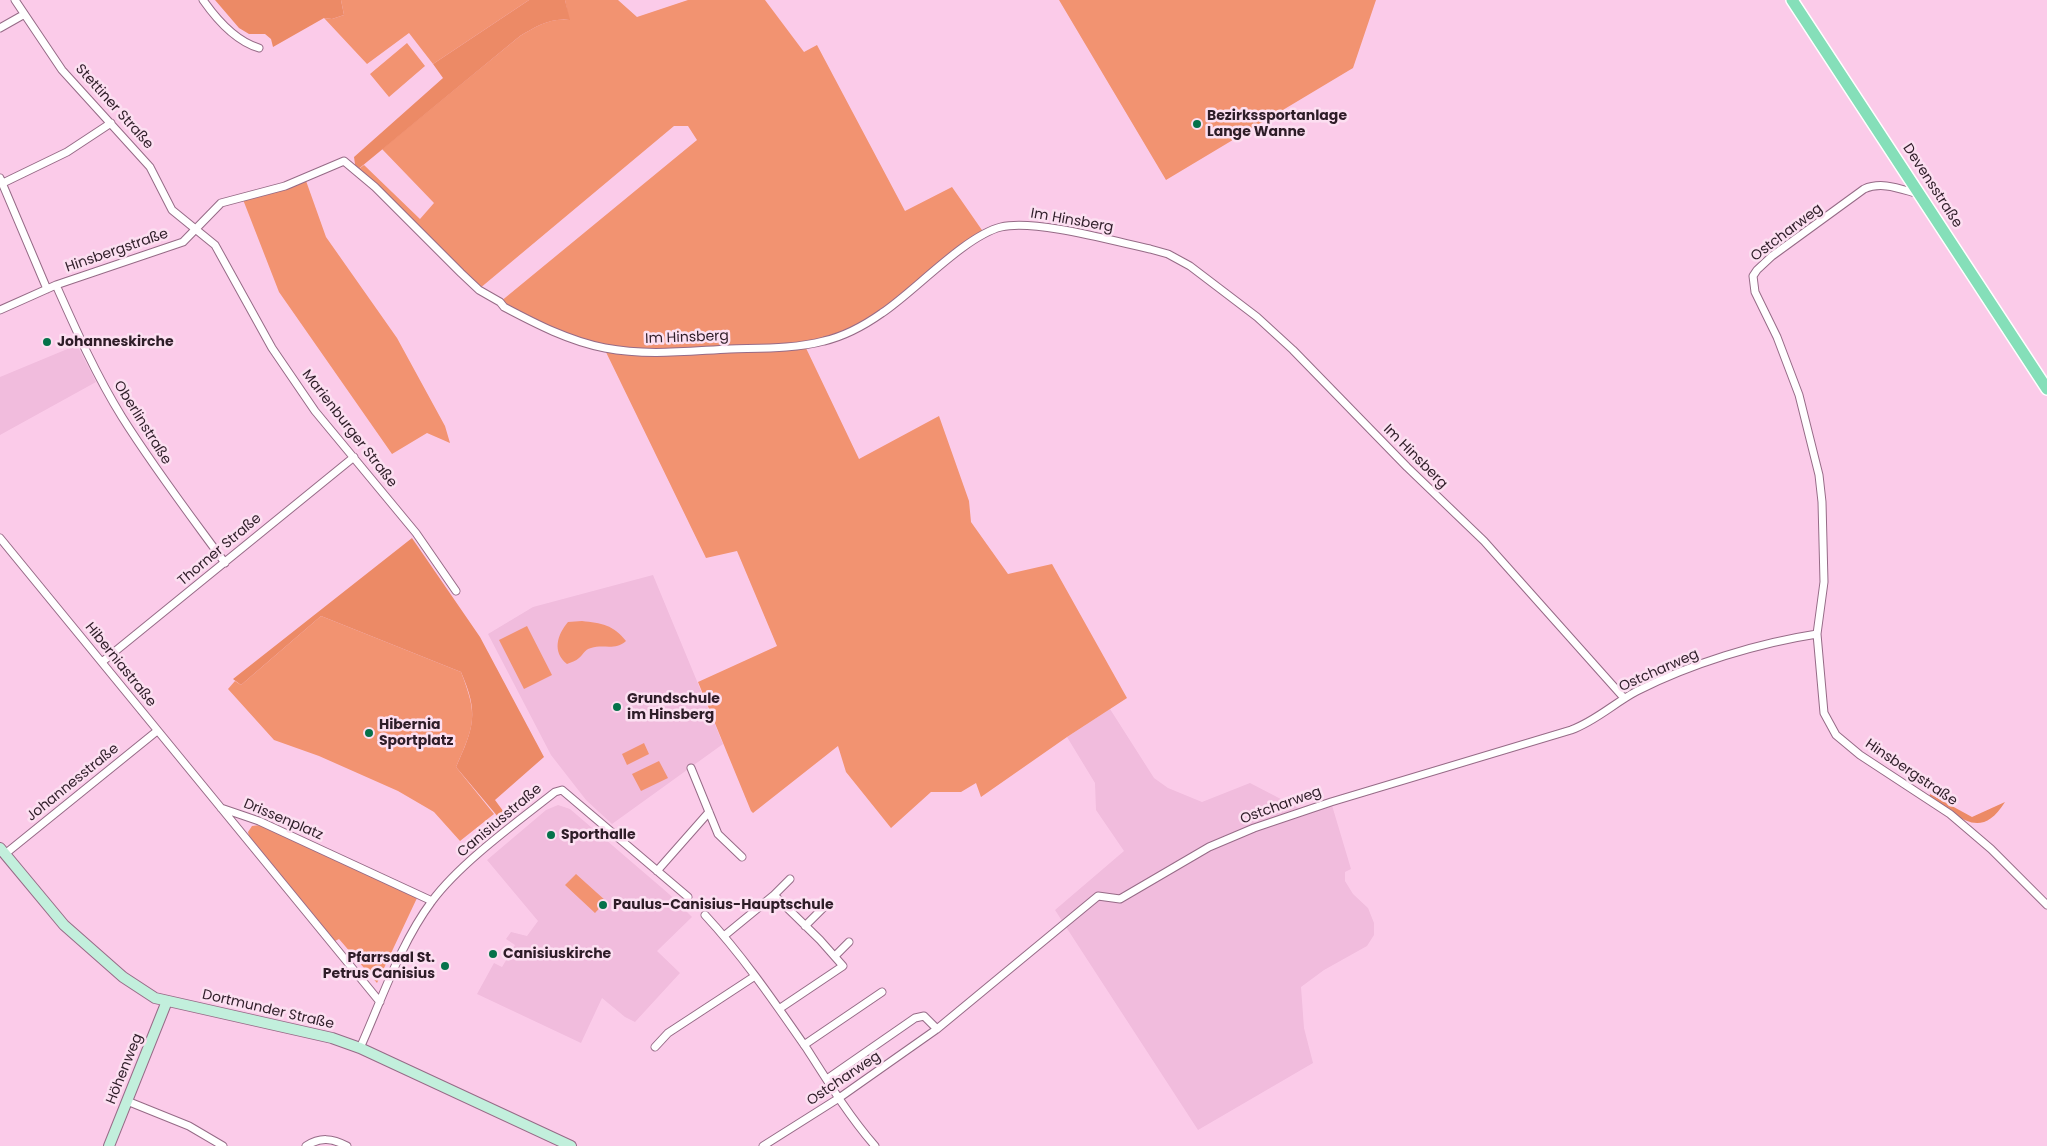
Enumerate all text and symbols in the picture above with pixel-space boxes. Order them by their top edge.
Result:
street label: Stettiner Straße [71,61,157,153]
place label: Bezirkssportanlage Lange Wanne [1207,108,1347,140]
marker: Bezirkssportanlage Lange Wanne [1191,118,1203,130]
street label: Devensstraße [1899,141,1965,231]
street label: Ostcharweg [1748,201,1826,265]
street label: Im Hinsberg [1029,205,1115,237]
street label: Hinsbergstraße [63,226,171,276]
street label: Im Hinsberg [645,328,729,348]
place label: Johanneskirche [57,334,174,350]
marker: Johanneskirche [41,336,53,348]
street label: Marienburger Straße [298,367,400,491]
street label: Oberlinstraße [110,378,174,468]
street label: Im Hinsberg [1379,421,1451,493]
street label: Thorner Straße [175,510,265,590]
street label: Hiberniastraße [81,619,159,711]
street label: Ostcharweg [1617,646,1701,696]
place label: Grundschule im Hinsberg [627,691,720,724]
marker: Grundschule im Hinsberg [611,701,623,713]
place label: Hibernia Sportplatz [379,717,453,750]
marker: Hibernia Sportplatz [363,727,375,739]
street label: Hinsbergstraße [1862,736,1960,810]
street label: Johannesstraße [23,741,123,825]
street label: Canisiusstraße [454,781,546,861]
street label: Ostcharweg [1238,784,1324,828]
street label: Drissenplatz [241,796,325,844]
place label: Sporthalle [561,827,636,843]
marker: Sporthalle [545,829,557,841]
place label: Paulus-Canisius-Hauptschule [613,897,833,913]
marker: Paulus-Canisius-Hauptschule [597,899,609,911]
place label: Canisiuskirche [503,946,611,962]
marker: Canisiuskirche [487,948,499,960]
place label: Pfarrsaal St. Petrus Canisius [323,950,435,982]
marker: Pfarrsaal St. Petrus Canisius [439,960,451,972]
street label: Dortmunder Straße [200,987,336,1033]
street label: Höhenweg [103,1031,147,1107]
street label: Ostcharweg [804,1048,884,1110]

